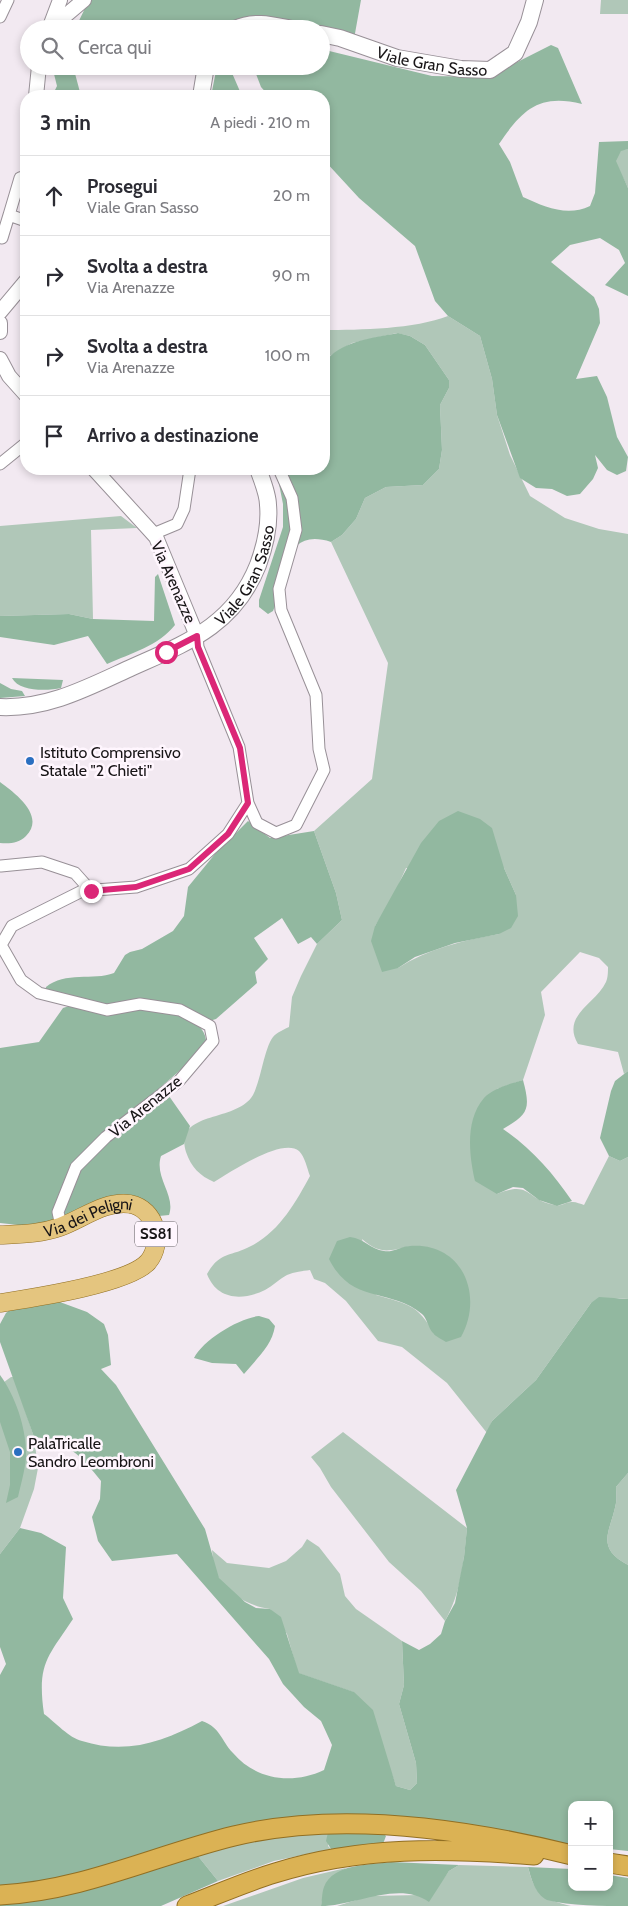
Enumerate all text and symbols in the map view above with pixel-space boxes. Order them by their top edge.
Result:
search box [20,20,330,75]
icon: search [38,34,66,62]
text: Cerca qui [78,36,152,59]
street label: Viale Gran Sasso [374,43,488,80]
text: 3 min [40,110,91,135]
text: A piedi · 210 m [210,113,310,132]
text: Prosegui [87,175,158,198]
icon: ahead [40,182,68,210]
text: 20 m [273,186,310,205]
text: Viale Gran Sasso [87,198,199,217]
text: Svolta a destra [87,255,208,278]
icon: right [40,262,68,290]
text: 90 m [272,266,310,285]
text: Via Arenazze [87,278,175,297]
text: Svolta a destra [87,335,208,358]
icon: right [40,342,68,370]
text: 100 m [265,346,310,365]
text: Via Arenazze [87,358,175,377]
icon: arrive [40,422,68,450]
text: Arrivo a destinazione [87,424,258,447]
street label: Viale Gran Sasso [211,524,278,629]
street label: Via Arenazze [147,538,200,626]
route start [155,641,178,664]
place label: Istituto Comprensivo Statale "2 Chieti" [40,743,181,780]
marker: Istituto Comprensivo Statale "2 Chieti" [24,755,36,767]
route end [80,880,103,903]
street label: Via Arenazze [105,1071,185,1141]
street label: Via dei Peligni [42,1194,134,1241]
road number: SS81 [135,1222,177,1246]
place label: PalaTricalle Sandro Leombroni [28,1434,154,1471]
marker: PalaTricalle Sandro Leombroni [12,1446,24,1458]
map controls [568,1801,613,1891]
button: + [568,1801,613,1846]
button: − [568,1846,613,1891]

